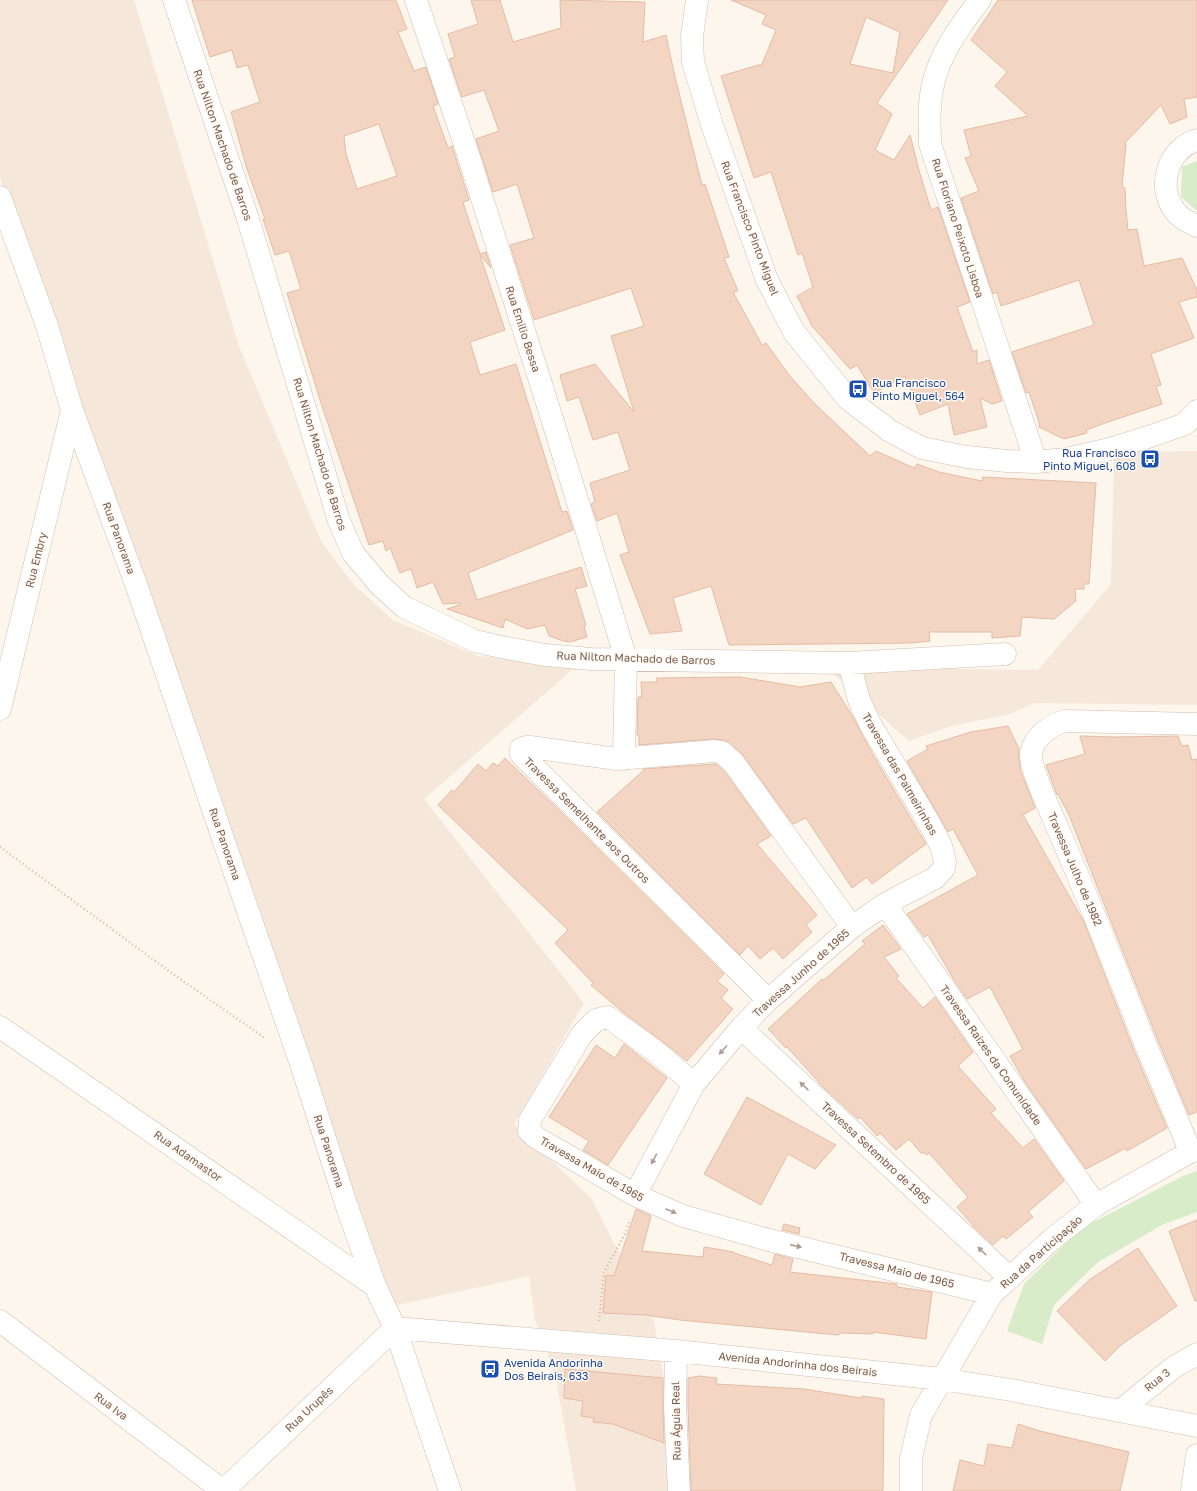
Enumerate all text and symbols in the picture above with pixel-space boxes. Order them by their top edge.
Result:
street label: Rua Nilton Machado de Barros [191,67,256,222]
street label: Rua Floriano Peixoto Lisboa [930,156,987,299]
street label: Rua Francisco Pinto Miguel [719,159,782,297]
street label: Rua Emilio Bessa [503,284,544,374]
street label: Rua Nilton Machado de Barros [291,376,350,532]
place label: Rua Francisco Pinto Miguel, 564 [872,376,965,402]
bus stop icon: Rua Francisco Pinto Miguel, 564 [847,378,869,400]
place label: Rua Francisco Pinto Miguel, 608 [1043,446,1136,472]
bus stop icon: Rua Francisco Pinto Miguel, 608 [1139,448,1161,470]
street label: Rua Panorama [100,500,139,576]
street label: Rua Embry [22,531,49,589]
street label: Rua Nilton Machado de Barros [556,648,716,667]
street label: Travessa das Palmeirinhas [860,710,941,837]
street label: Travessa Semelhante aos Outros [522,754,653,885]
street label: Rua Panorama [207,806,244,882]
street label: Travessa Julho de 1982 [1046,810,1105,928]
street label: Travessa Junho de 1965 [750,926,852,1019]
street label: Travessa Raizes da Comunidade [938,982,1045,1127]
one-way arrow [718,1044,727,1055]
one-way arrow [799,1082,810,1091]
street label: Travessa Setembro de 1965 [819,1099,933,1207]
street label: Rua Panorama [312,1113,347,1189]
street label: Rua Adamastor [152,1127,225,1184]
street label: Travessa Maio de 1965 [538,1133,647,1204]
one-way arrow [651,1153,657,1165]
one-way arrow [665,1208,677,1214]
street label: Rua da Participação [997,1212,1085,1291]
one-way arrow [790,1243,802,1249]
one-way arrow [977,1246,987,1256]
street label: Travessa Maio de 1965 [838,1249,956,1290]
street label: Avenida Andorinha dos Beirais [718,1349,878,1378]
place label: Avenida Andorinha Dos Beirais, 633 [504,1356,603,1382]
bus stop icon: Avenida Andorinha Dos Beirais, 633 [479,1358,501,1380]
street label: Rua 3 [1141,1365,1172,1394]
street label: Rua Águia Real [668,1381,683,1461]
street label: Rua Urupês [282,1383,335,1434]
street label: Rua Iva [92,1389,131,1422]

